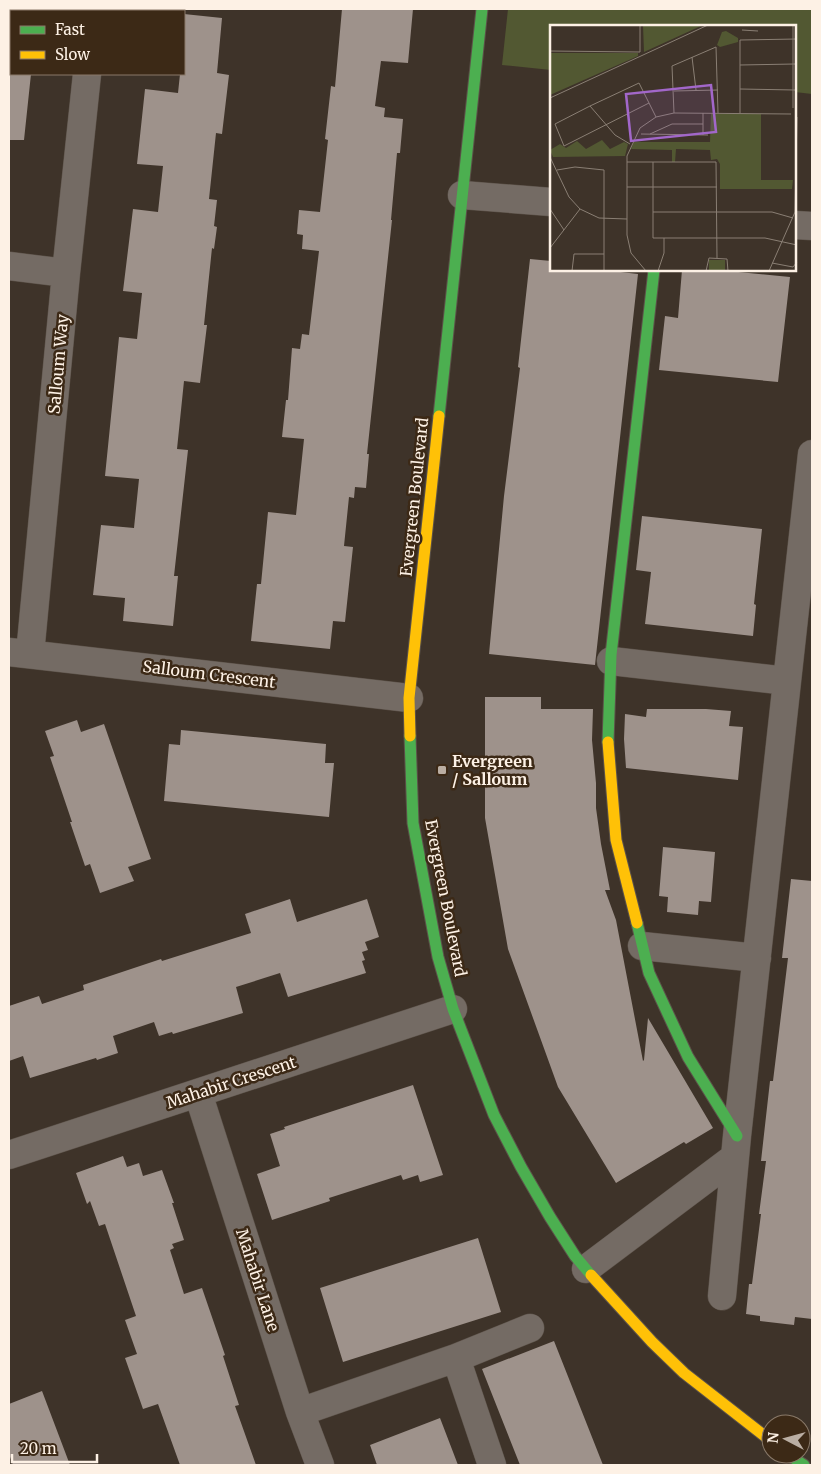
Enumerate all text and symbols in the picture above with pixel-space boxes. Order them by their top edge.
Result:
legend [10,10,185,75]
text: Fast [55,20,85,39]
inset map [550,25,796,271]
text: Slow [55,45,90,64]
street label: Salloum Way [44,313,72,415]
street label: Evergreen Boulevard [396,416,432,577]
street label: Salloum Crescent [141,656,277,692]
place label: Evergreen / Salloum [452,751,533,789]
marker: Evergreen / Salloum [436,764,448,776]
street label: Evergreen Boulevard [421,818,471,979]
street label: Mahabir Crescent [163,1051,299,1112]
street label: Mahabir Lane [232,1226,284,1334]
north arrow [761,1414,811,1464]
text: N [764,1431,783,1444]
scale bar [12,1432,98,1464]
text: 20 m [20,1439,57,1458]

